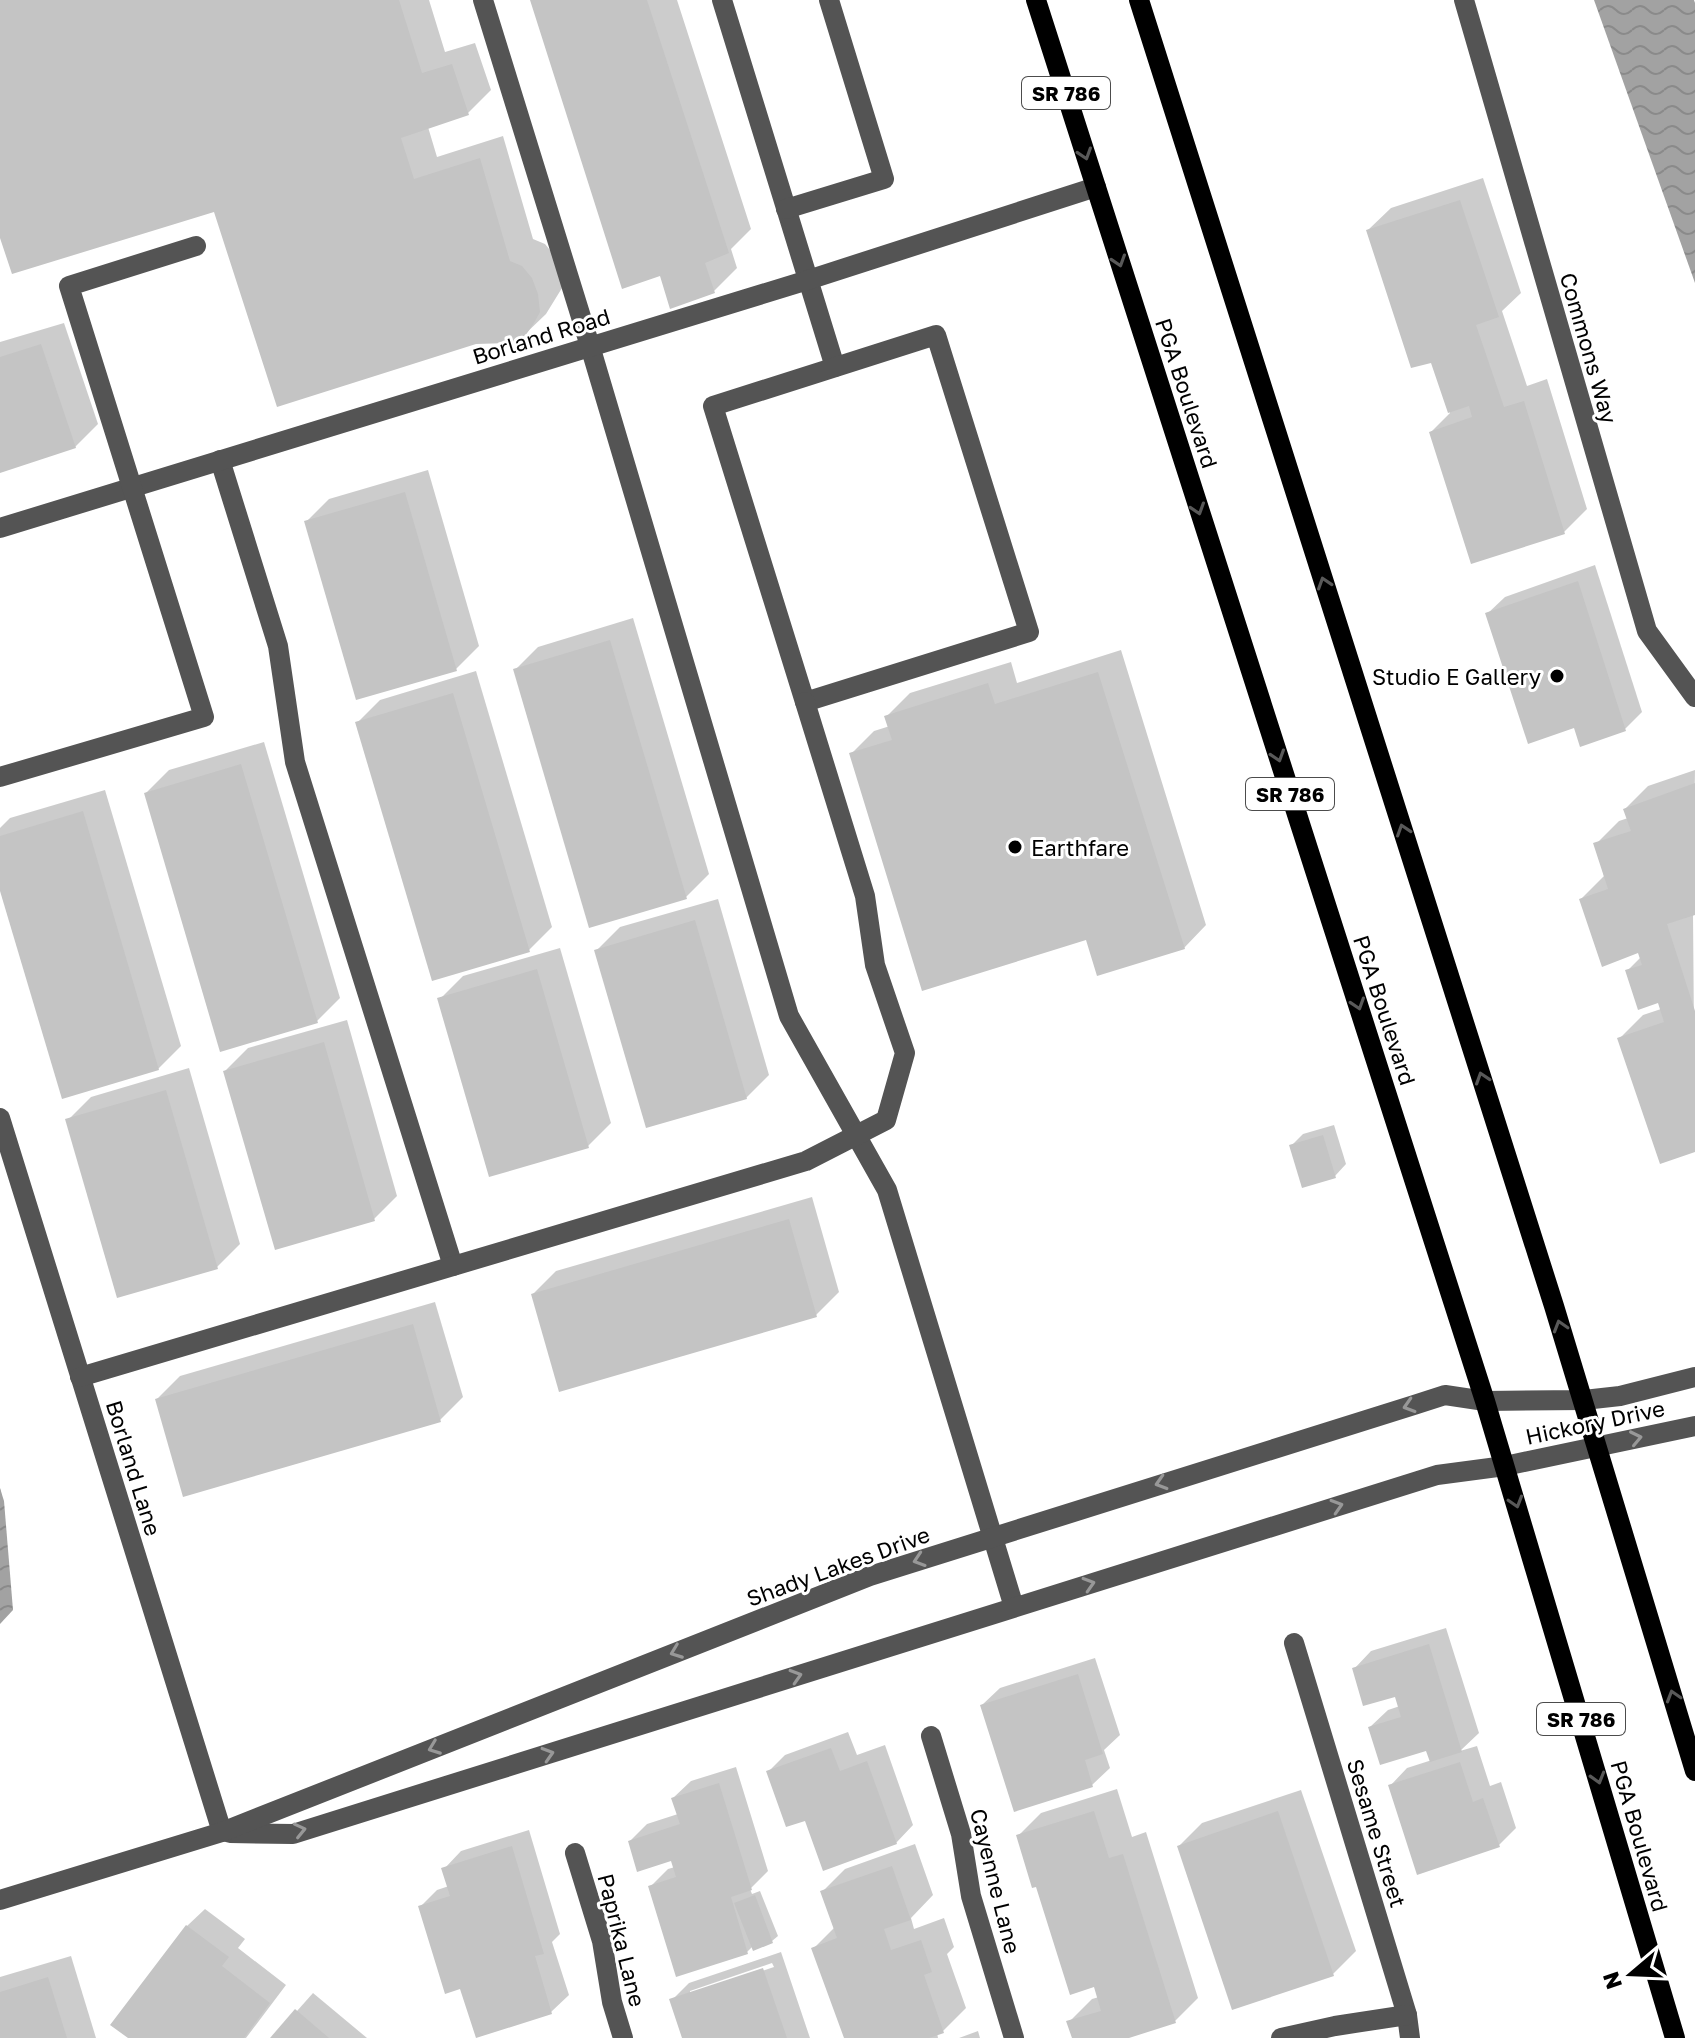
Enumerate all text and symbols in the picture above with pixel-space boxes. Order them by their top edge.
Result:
road number: SR 786 [1022,77,1110,109]
one-way arrow [1076,147,1092,161]
one-way arrow [1110,254,1126,268]
street label: Commons Way [1555,270,1623,426]
street label: Borland Road [469,302,613,370]
street label: PGA Boulevard [1150,315,1224,471]
one-way arrow [1189,501,1205,515]
one-way arrow [1317,576,1333,590]
place label: Studio E Gallery [1372,663,1541,690]
marker: Studio E Gallery [1548,667,1566,685]
one-way arrow [1269,749,1285,763]
road number: SR 786 [1246,778,1334,810]
one-way arrow [1396,824,1412,838]
place label: Earthfare [1031,834,1129,861]
marker: Earthfare [1006,838,1024,856]
street label: PGA Boulevard [1348,932,1422,1088]
one-way arrow [1349,997,1365,1010]
one-way arrow [1475,1072,1491,1086]
one-way arrow [1554,1319,1570,1333]
street label: Hickory Drive [1523,1394,1667,1450]
street label: Borland Lane [101,1397,167,1539]
one-way arrow [1403,1397,1417,1413]
one-way arrow [1629,1430,1643,1447]
one-way arrow [1155,1474,1169,1490]
one-way arrow [1507,1495,1523,1509]
one-way arrow [1330,1499,1343,1515]
street label: Shady Lakes Drive [743,1520,933,1612]
one-way arrow [913,1551,926,1567]
one-way arrow [1082,1577,1095,1593]
one-way arrow [670,1643,684,1659]
one-way arrow [789,1669,802,1685]
one-way arrow [1666,1689,1682,1703]
road number: SR 786 [1537,1703,1625,1735]
one-way arrow [428,1738,442,1754]
one-way arrow [541,1747,554,1763]
street label: Sesame Street [1342,1756,1412,1910]
street label: PGA Boulevard [1606,1757,1674,1915]
one-way arrow [1589,1771,1605,1785]
street label: Cayenne Lane [965,1806,1027,1956]
one-way arrow [292,1823,306,1840]
street label: Paprika Lane [592,1871,652,2009]
north arrow [1591,1934,1671,2014]
text: N [1596,1968,1627,1993]

